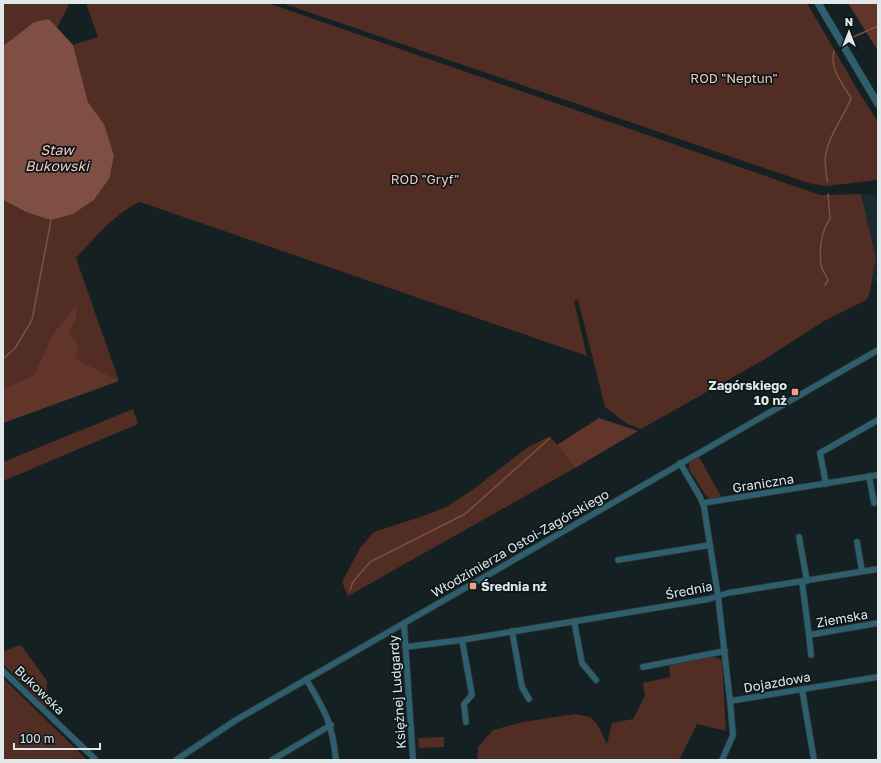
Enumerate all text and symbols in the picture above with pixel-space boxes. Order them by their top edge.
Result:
north arrow [829,12,869,52]
text: N [845,15,853,28]
park label: ROD "Neptun" [690,70,778,86]
water label: Staw Bukowski [25,141,91,174]
park label: ROD "Gryf" [391,171,459,187]
place label: Zagórskiego 10 nż [709,377,787,408]
marker: Zagórskiego 10 nż [790,387,800,397]
street label: Graniczna [731,470,795,496]
street label: Włodzimierza Ostoi-Zagórskiego [428,485,612,601]
place label: Średnia nż [481,578,547,594]
street label: Średnia [664,578,714,602]
marker: Średnia nż [468,581,478,591]
street label: Ziemska [815,606,869,630]
street label: Księżnej Ludgardy [385,634,409,750]
street label: Bukowska [12,662,68,718]
street label: Dojazdowa [742,668,812,696]
scale bar [14,725,100,751]
text: 100 m [20,731,54,746]

